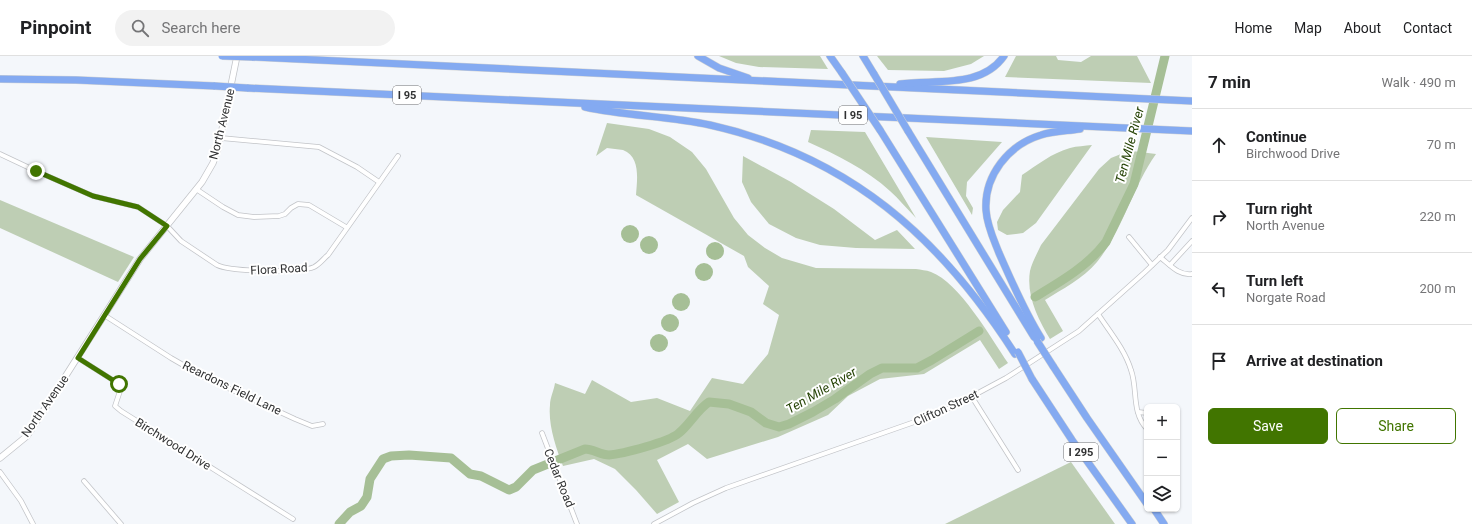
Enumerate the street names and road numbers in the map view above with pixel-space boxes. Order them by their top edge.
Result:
road number: I 95 [393,86,421,104]
street label: North Avenue [206,87,238,161]
road number: I 95 [839,106,867,124]
street label: Flora Road [250,261,308,277]
street label: Reardons Field Lane [180,358,284,418]
street label: North Avenue [18,372,72,440]
street label: Clifton Street [911,387,981,429]
street label: Birchwood Drive [133,415,213,473]
road number: I 295 [1064,443,1098,461]
street label: Cedar Road [541,447,577,509]

